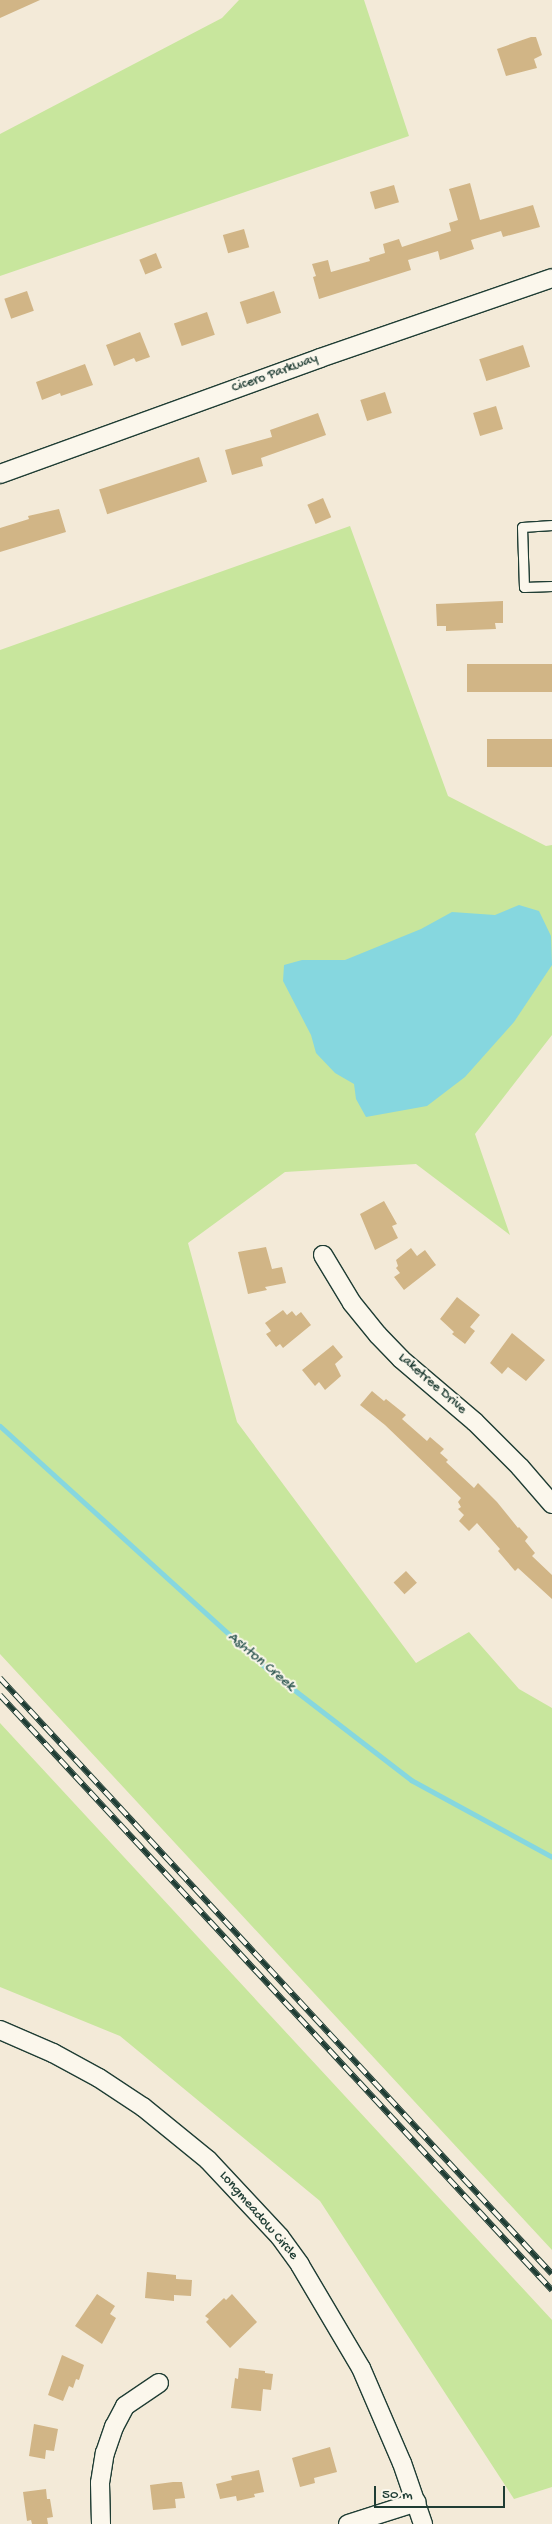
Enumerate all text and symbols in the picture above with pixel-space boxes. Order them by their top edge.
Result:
street label: Cicero Parkway [230,351,320,397]
street label: Laketree Drive [394,1350,470,1418]
water label: Ashton Creek [224,1629,298,1695]
street label: Longmeadow Circle [215,2168,301,2264]
scale bar [377,2476,508,2508]
text: 50 m [382,2486,413,2504]

